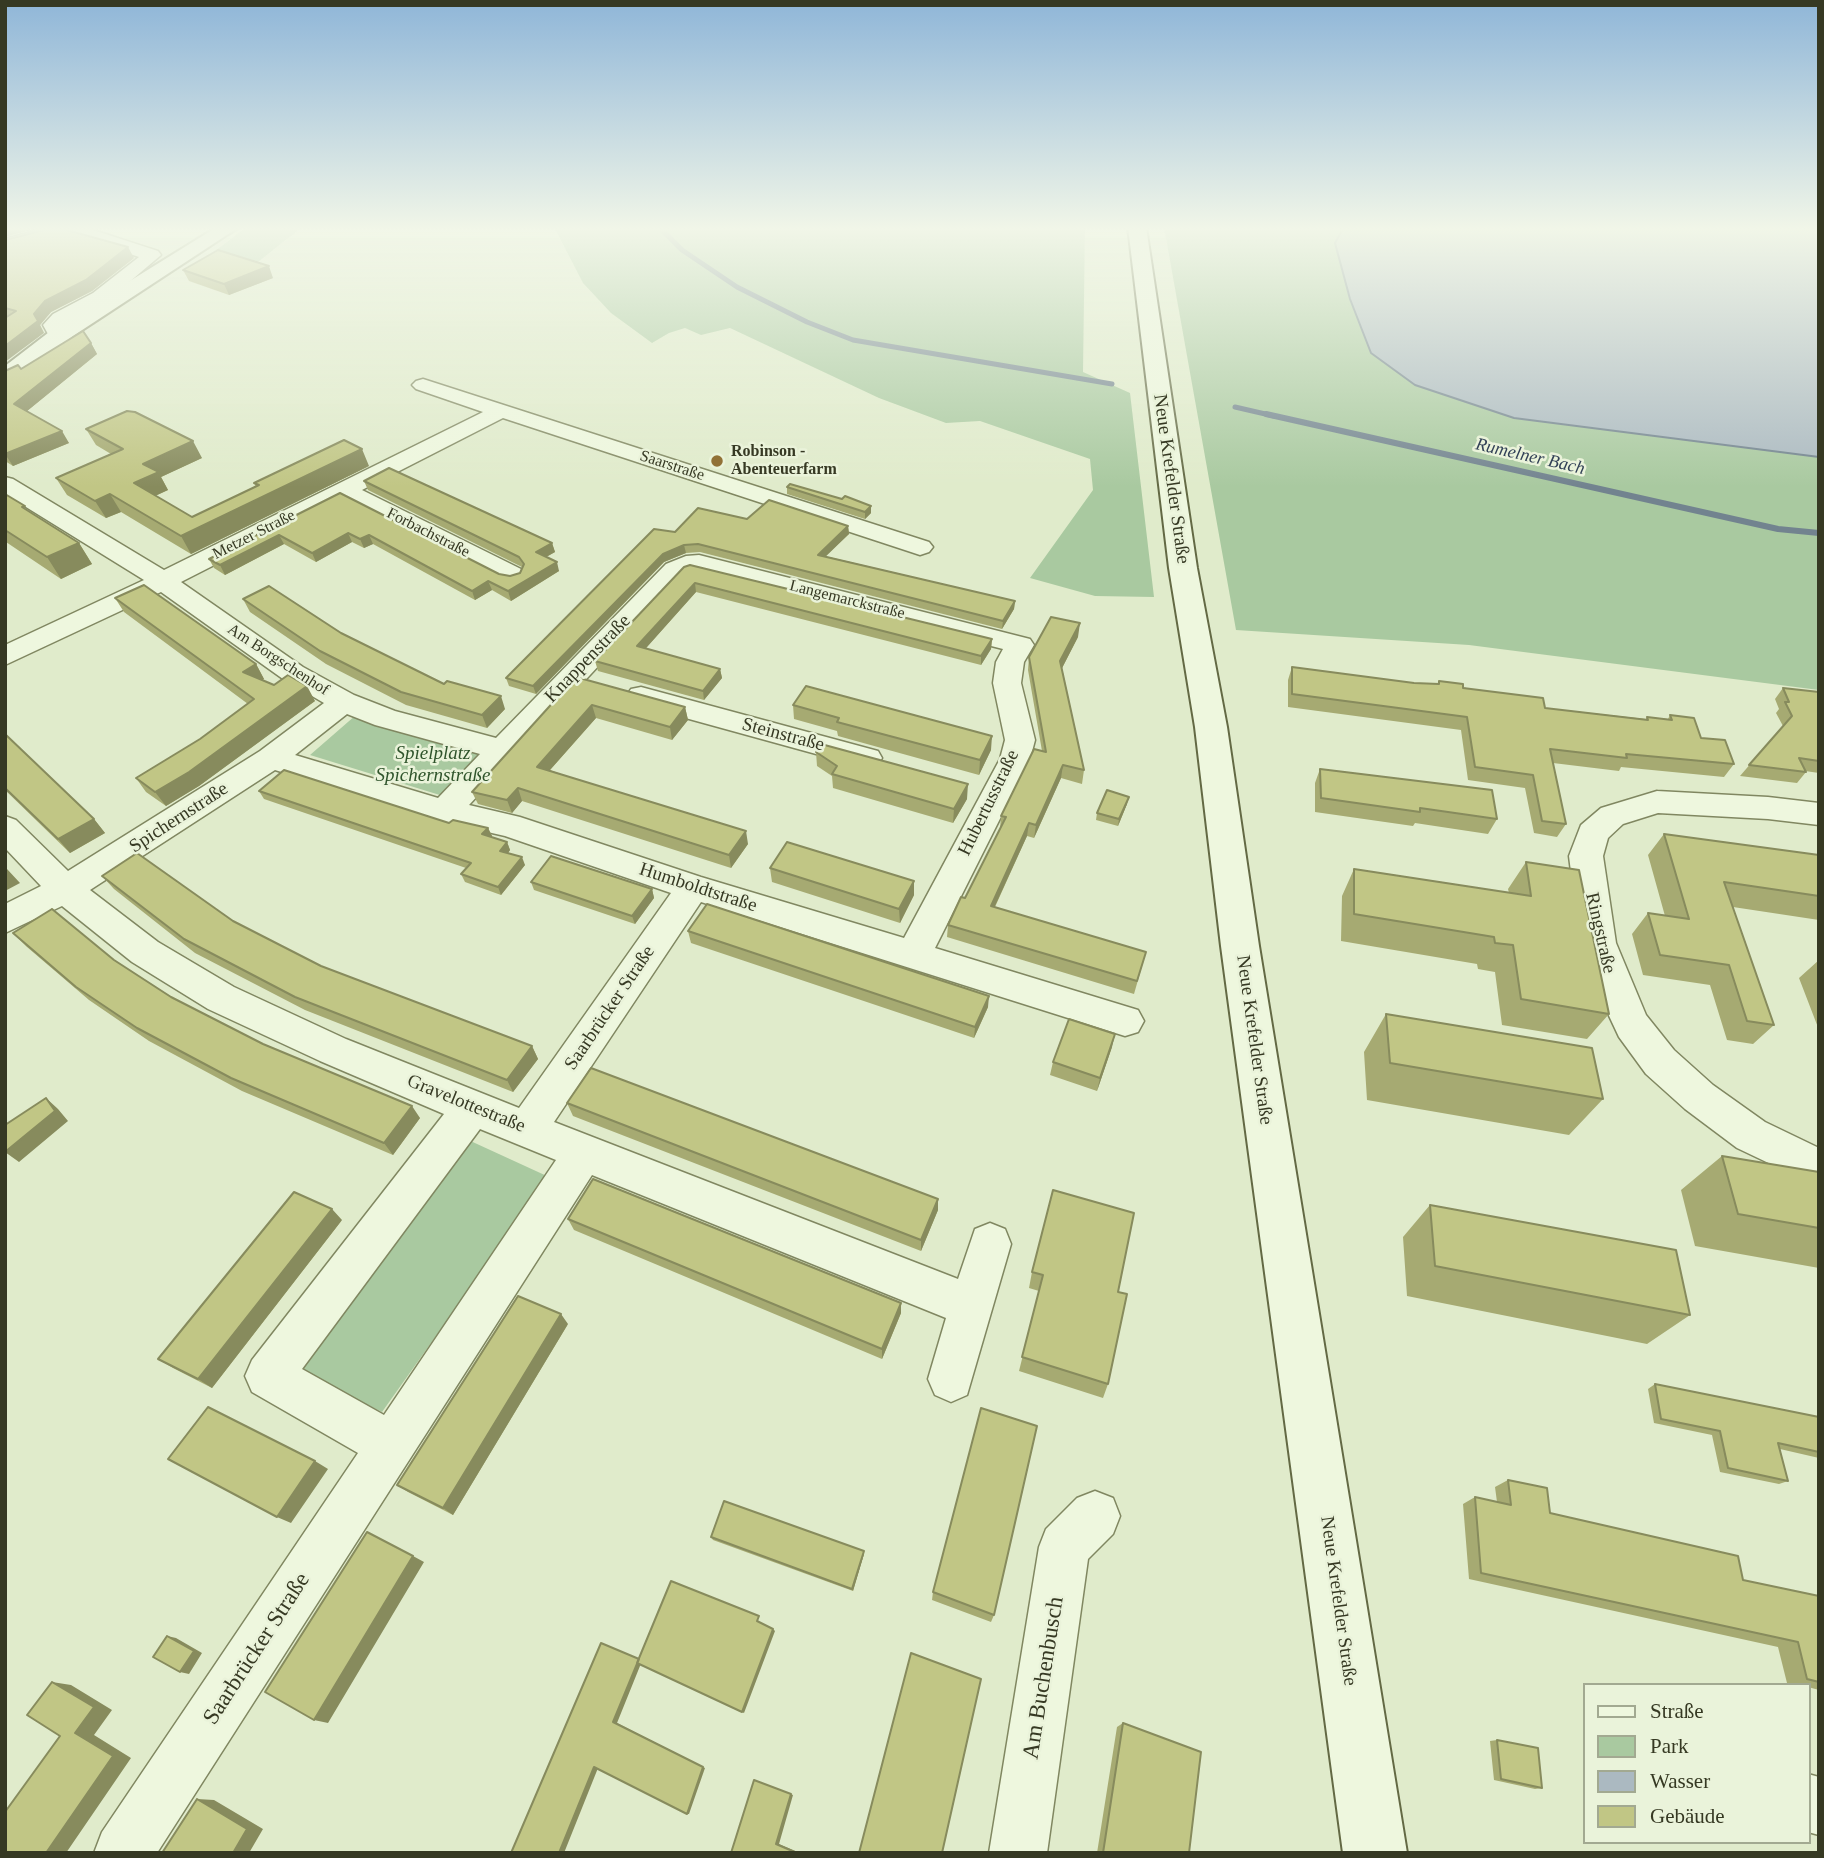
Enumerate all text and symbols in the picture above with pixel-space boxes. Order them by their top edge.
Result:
street label: Neue Krefelder Straße [1148,393,1194,565]
water label: Rumelner Bach [1473,434,1587,480]
place label: Robinson - Abenteuerfarm [731,442,837,480]
street label: Saarstraße [637,447,707,485]
marker: Robinson - Abenteuerfarm [709,453,725,469]
street label: Forbachstraße [383,504,473,562]
street label: Metzer Straße [209,506,299,564]
street label: Langemarckstraße [787,576,907,624]
street label: Knappenstraße [540,610,636,708]
street label: Am Borgschenhof [224,620,332,700]
street label: Steinstraße [739,713,827,757]
park label: Spielplatz Spichernstraße [375,743,491,787]
street label: Hubertusstraße [954,746,1024,860]
street label: Spichernstraße [125,778,233,858]
street label: Humboldtstraße [636,858,760,918]
street label: Ringstraße [1580,890,1620,976]
street label: Saarbrücker Straße [560,941,660,1075]
street label: Neue Krefelder Straße [1231,954,1277,1126]
street label: Gravelottestraße [404,1070,528,1138]
street label: Neue Krefelder Straße [1315,1515,1361,1687]
street label: Saarbrücker Straße [198,1568,316,1730]
street label: Am Buchenbusch [1018,1595,1070,1761]
legend [1582,1683,1810,1844]
text: Straße [1650,1699,1704,1723]
text: Park [1650,1734,1689,1758]
text: Wasser [1650,1769,1710,1793]
text: Gebäude [1650,1804,1725,1828]

